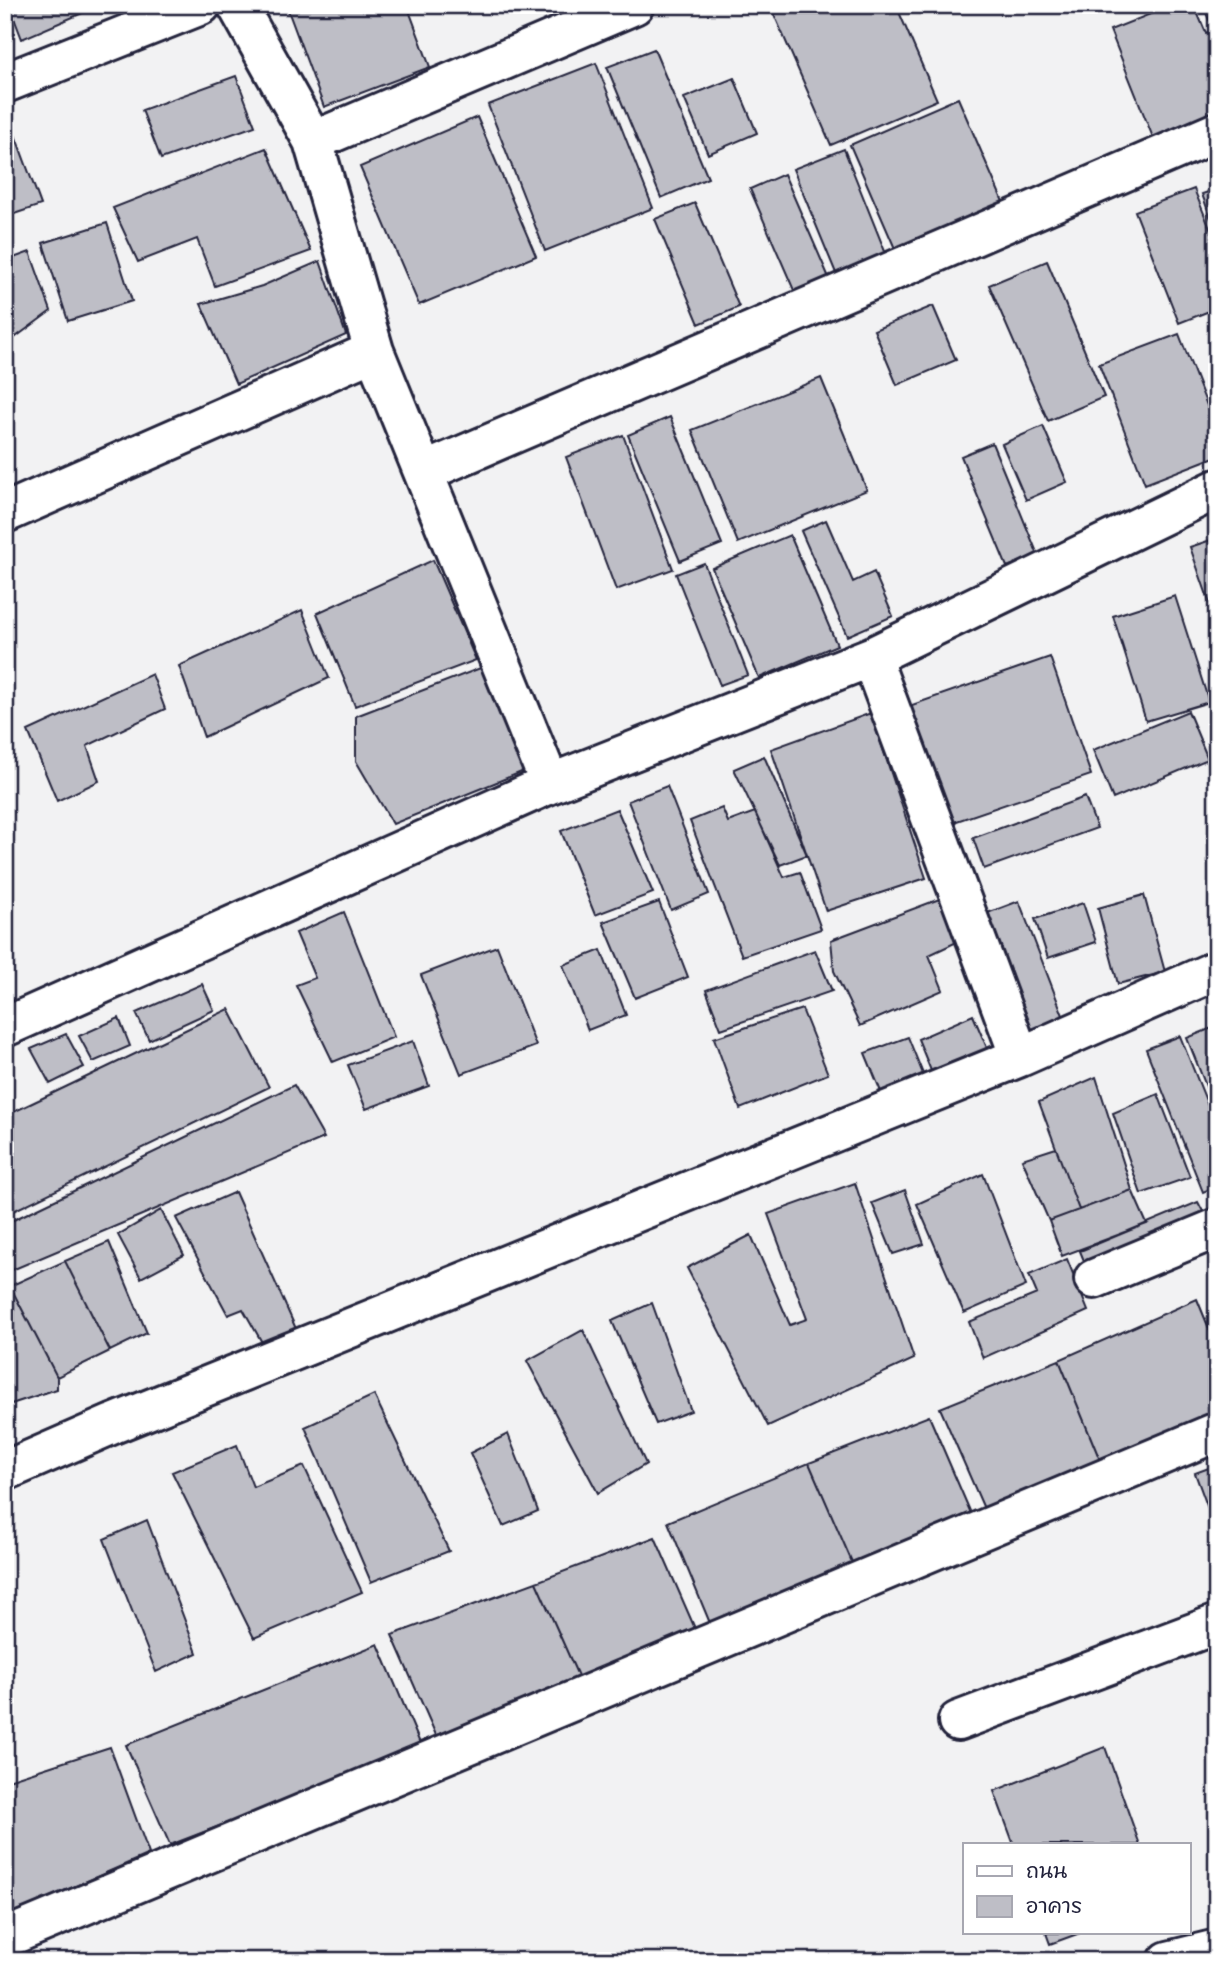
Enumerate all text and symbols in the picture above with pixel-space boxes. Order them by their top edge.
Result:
legend [963,1843,1190,1934]
text: ถนน [1026,1857,1067,1884]
text: อาคาร [1026,1892,1082,1919]

